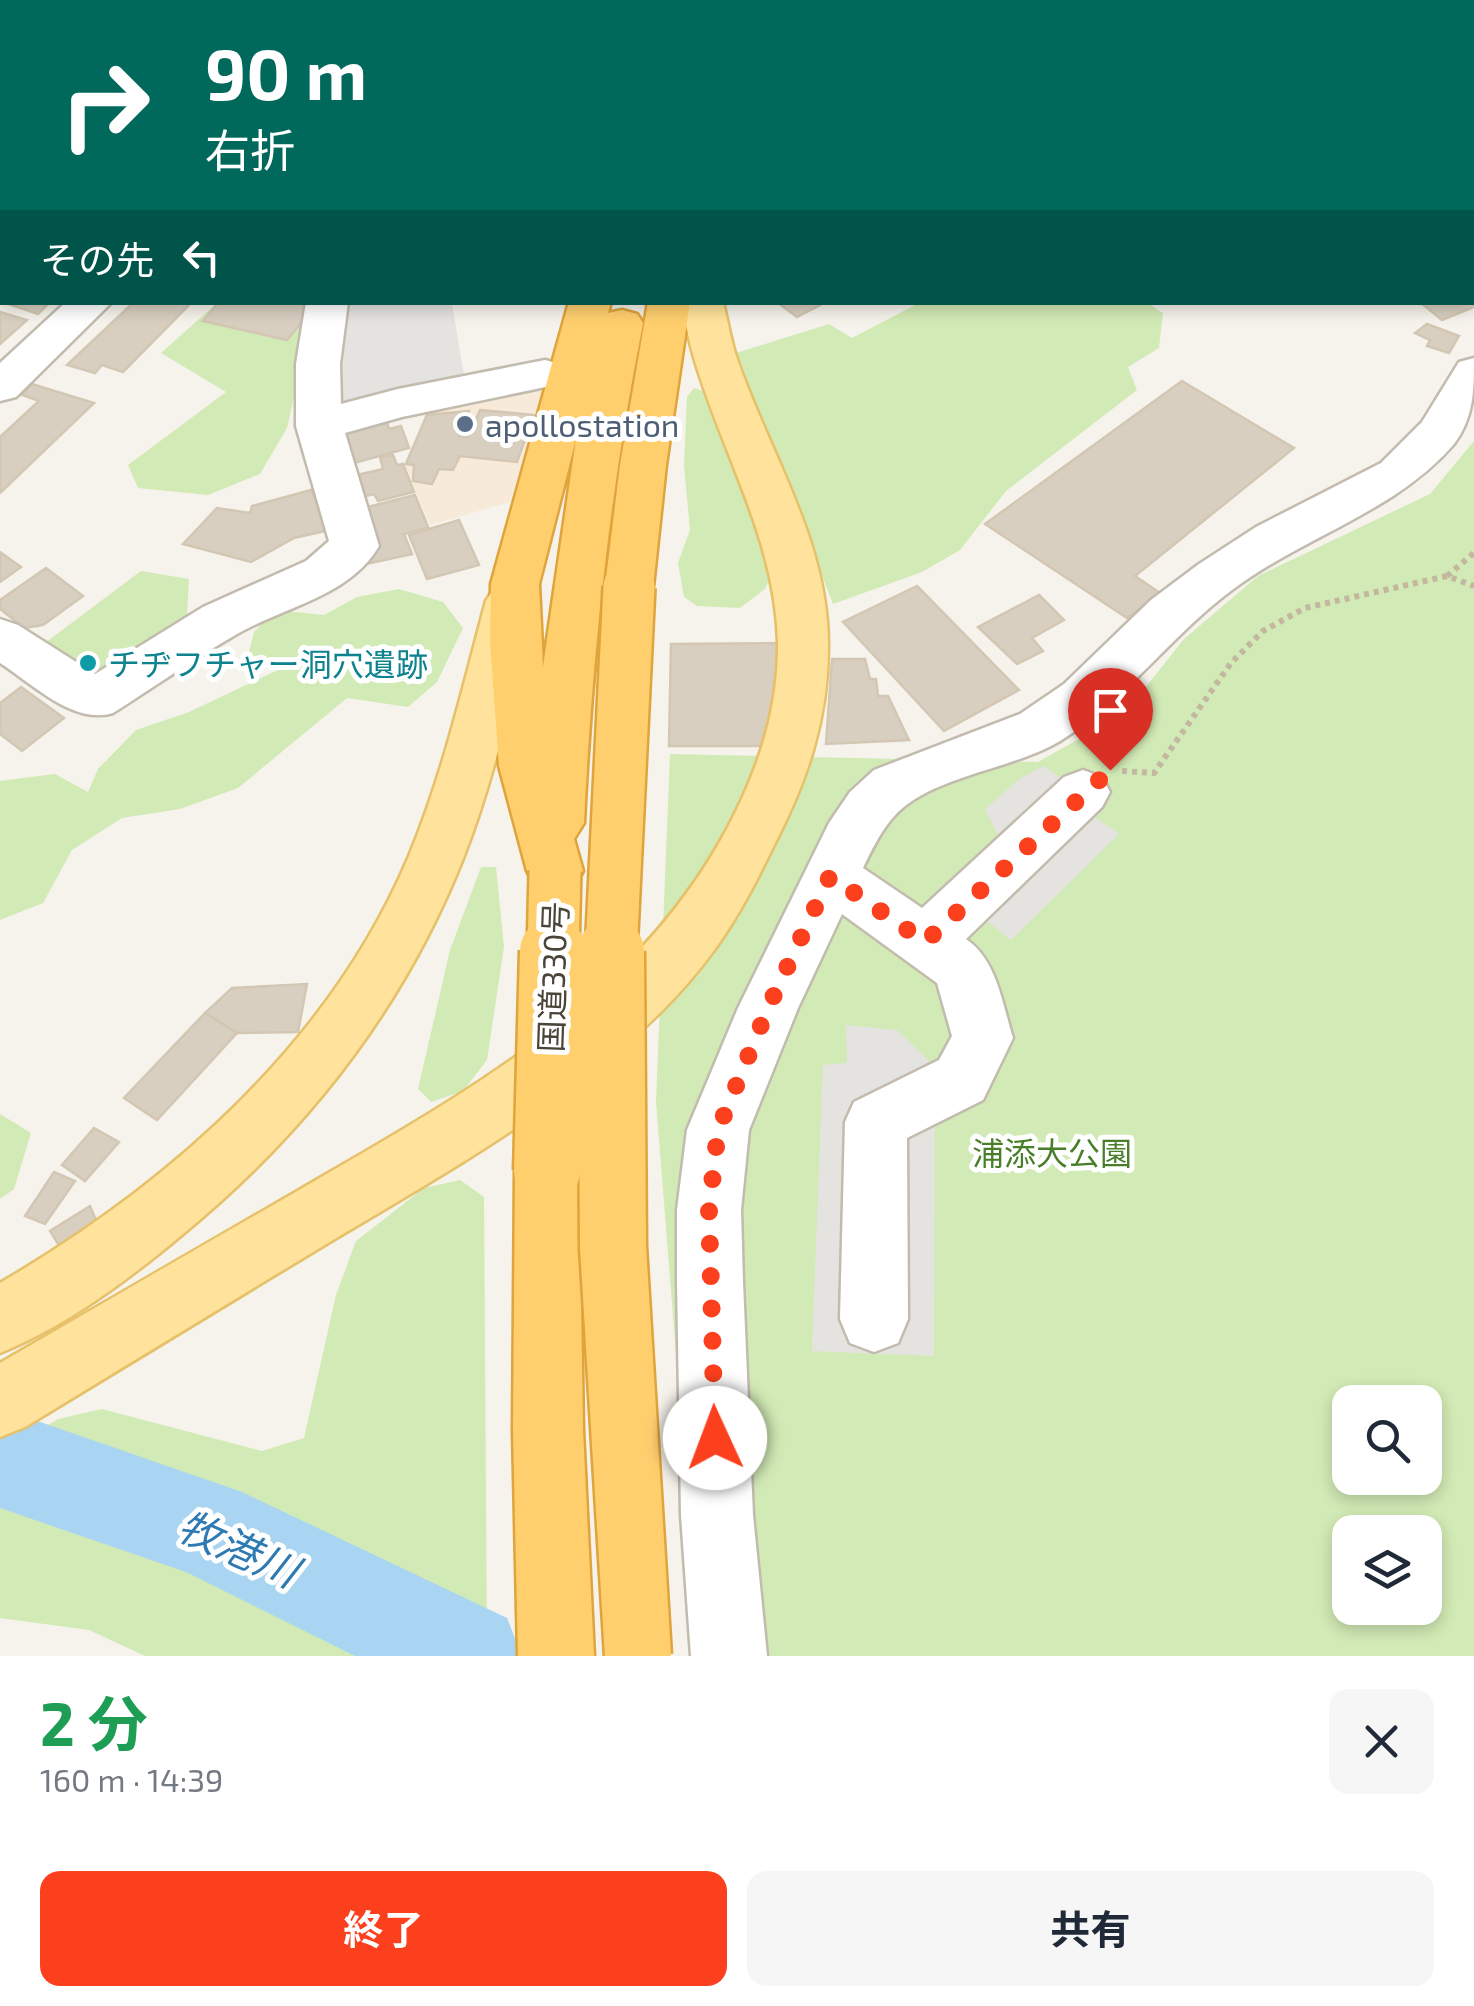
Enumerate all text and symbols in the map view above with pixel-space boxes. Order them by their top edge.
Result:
text: 90 m [205,30,367,114]
icon: right [40,40,170,170]
text: 右折 [205,122,295,176]
icon: left [174,230,229,285]
text: その先 [40,236,154,282]
place label: apollostation [485,405,679,443]
marker: apollostation [454,413,476,435]
place label: チヂフチャー洞穴遺跡 [108,644,428,682]
marker: チヂフチャー洞穴遺跡 [77,652,99,674]
pin [1068,668,1153,771]
icon: arrive [1083,683,1138,738]
street label: 国道330号 [530,901,574,1053]
park label: 浦添大公園 [972,1133,1132,1171]
map controls [1332,1385,1442,1625]
button: search [1332,1385,1442,1495]
position arrow [663,1386,767,1490]
water label: 牧港川 [171,1499,310,1597]
button: layers [1332,1515,1442,1625]
text: 2 分 [40,1686,148,1758]
button: close [1329,1689,1434,1794]
text: 160 m · 14:39 [40,1760,223,1798]
button: 終了 [40,1871,727,1986]
button: 共有 [747,1871,1434,1986]

